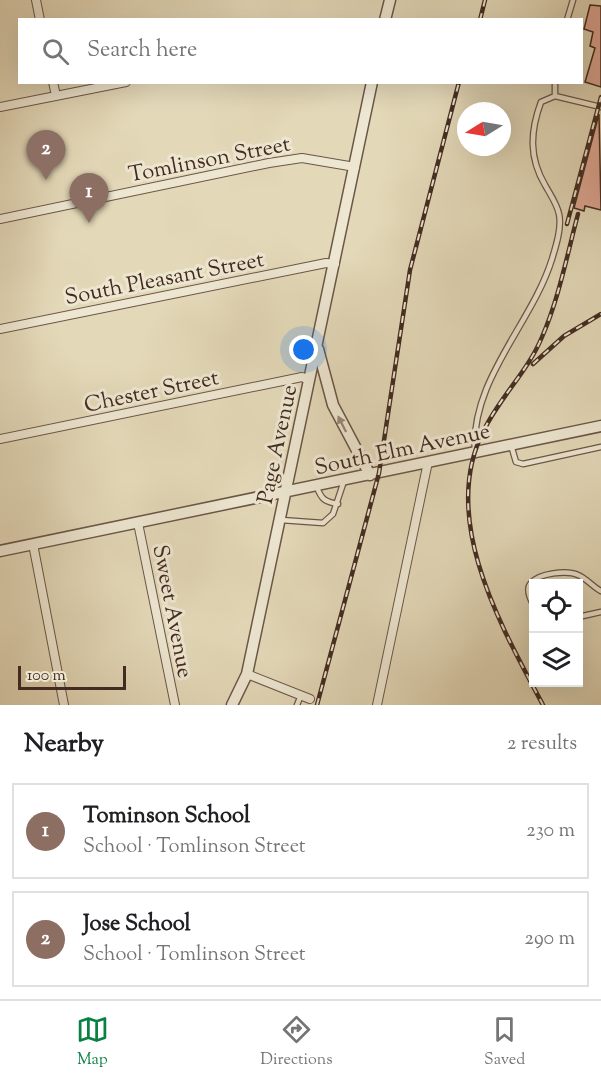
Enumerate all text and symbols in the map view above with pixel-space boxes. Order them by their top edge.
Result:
search box [18,18,583,84]
icon: search [39,35,72,68]
text: Search here [87,35,197,67]
north arrow [457,102,511,156]
street label: Tomlinson Street [126,129,294,192]
pin: 2 [26,130,66,180]
pin: 1 [70,174,109,223]
street label: South Pleasant Street [62,245,267,315]
your location [289,335,318,364]
street label: Chester Street [81,363,222,423]
street label: Page Avenue [251,382,307,507]
one-way arrow [338,415,347,432]
street label: South Elm Avenue [312,417,493,485]
street label: Sweet Avenue [142,542,200,681]
map controls [529,579,583,687]
button: locate [529,579,583,633]
button: layers [529,633,583,687]
scale bar [18,663,126,690]
text: 100 m [27,665,66,688]
text: Nearby [24,726,104,763]
text: 2 results [507,730,577,759]
text: Tominson School [83,801,250,833]
text: 1 [42,817,49,846]
text: 230 m [526,817,575,846]
text: School · Tomlinson Street [83,833,306,862]
text: Jose School [83,909,191,941]
text: 2 [41,925,50,954]
text: 290 m [525,925,575,954]
text: School · Tomlinson Street [83,941,306,970]
tab: Map [76,1013,109,1072]
tab: Directions [260,1013,333,1072]
tab: Saved [484,1013,525,1072]

